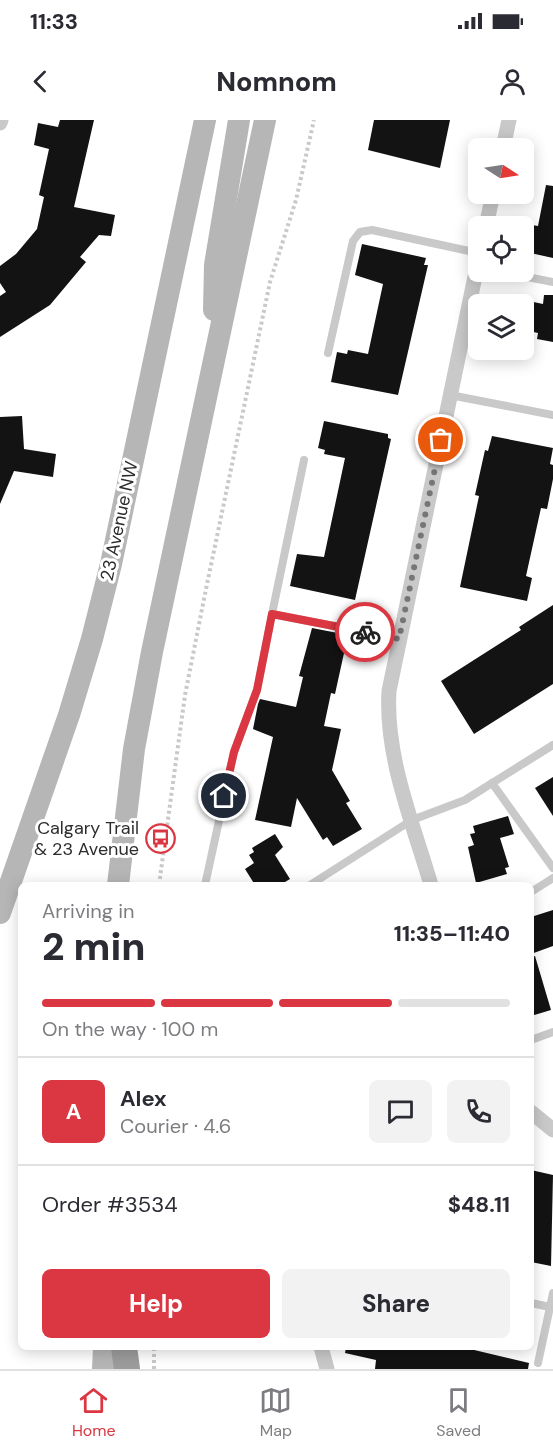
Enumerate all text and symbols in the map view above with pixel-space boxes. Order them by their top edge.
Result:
text: 11:33 [30,7,78,36]
text: Nomnom [216,64,337,99]
icon: back [24,65,57,98]
icon: person [496,65,529,98]
north arrow [468,138,534,204]
map controls [468,138,534,360]
button: locate [468,216,534,282]
button: layers [468,294,534,360]
pin [415,414,466,465]
icon: bag [424,423,457,456]
street label: 23 Avenue NW [95,459,143,583]
courier [335,602,395,662]
icon: bike [349,616,382,649]
pin [198,770,249,821]
icon: home [207,779,240,812]
place label: Calgary Trail & 23 Avenue [34,816,139,861]
bus stop icon: Calgary Trail & 23 Avenue [144,822,176,854]
text: Arriving in [42,898,134,924]
text: 11:35–11:40 [394,919,510,948]
text: 2 min [42,921,146,972]
text: On the way · 100 m [42,1016,218,1042]
button: chat [369,1080,432,1143]
button: phone [447,1080,510,1143]
text: Alex [120,1084,167,1113]
text: A [66,1097,81,1126]
text: Courier · 4.6 [120,1113,231,1139]
text: Order #3534 [42,1190,178,1219]
text: $48.11 [448,1190,510,1219]
button: Help [42,1269,270,1338]
button: Share [282,1269,510,1338]
tab: Home [72,1384,116,1441]
tab: Map [259,1384,292,1441]
tab: Saved [436,1384,481,1441]

